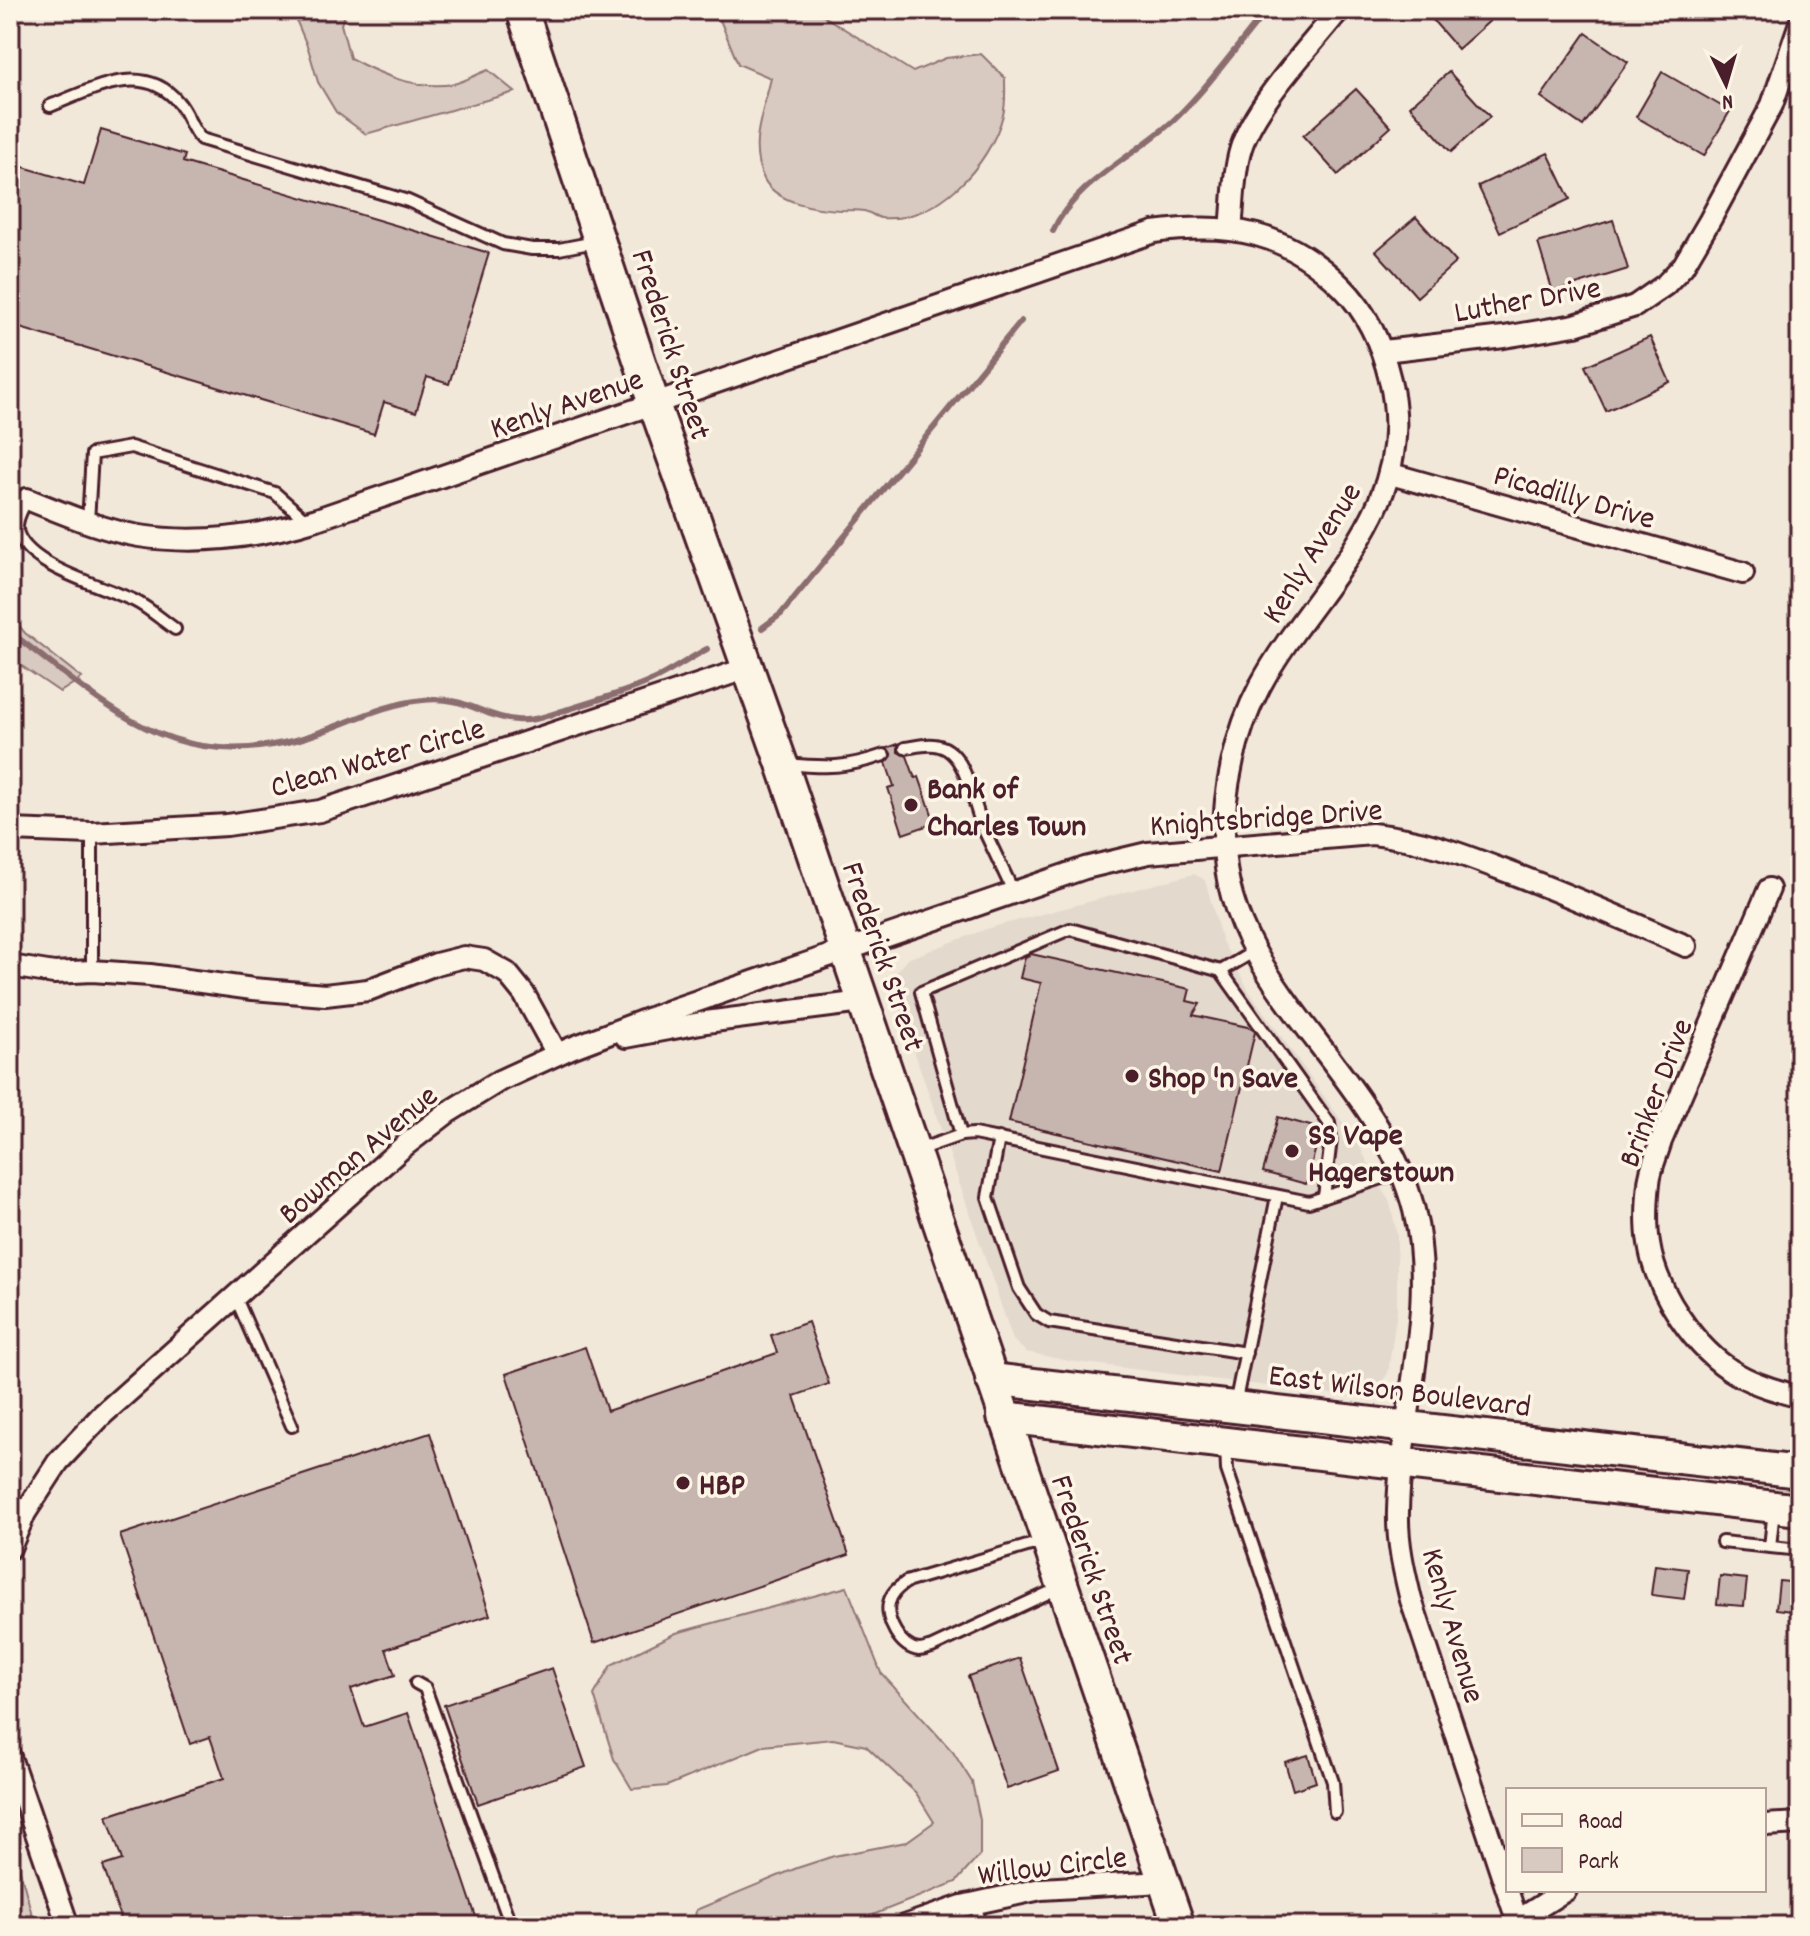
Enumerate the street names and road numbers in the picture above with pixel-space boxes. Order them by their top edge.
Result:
street label: Frederick Street [616,244,721,447]
street label: Luther Drive [1451,267,1605,338]
street label: Kenly Avenue [485,359,650,454]
street label: Picadilly Drive [1487,455,1660,545]
street label: Kenly Avenue [1253,475,1376,634]
street label: Clean Water Circle [266,708,491,813]
street label: Knightsbridge Drive [1148,790,1384,852]
street label: Frederick Street [826,856,934,1059]
street label: Brinker Drive [1609,1013,1708,1175]
street label: Bowman Avenue [270,1076,450,1238]
street label: East Wilson Boulevard [1266,1355,1533,1433]
street label: Frederick Street [1035,1469,1143,1672]
street label: Kenly Avenue [1406,1544,1494,1709]
street label: Willow Circle [975,1837,1130,1901]

